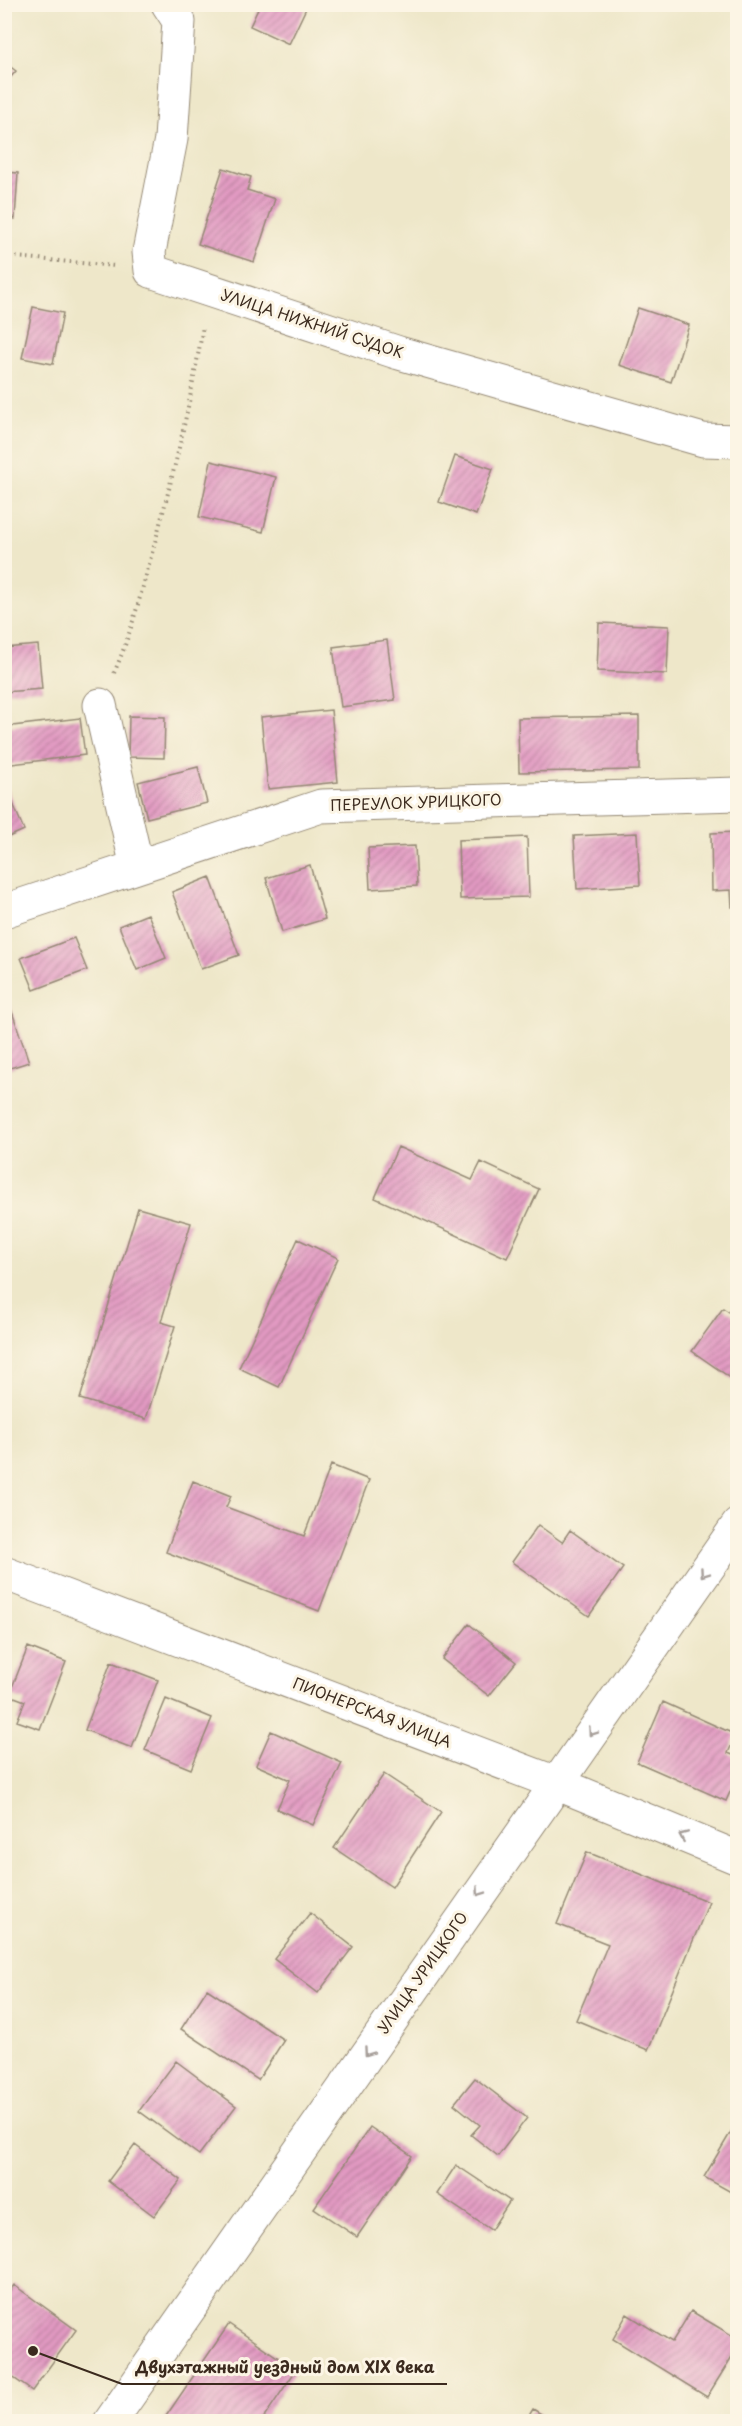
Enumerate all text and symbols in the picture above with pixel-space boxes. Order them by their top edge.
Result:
street label: УЛИЦА НИЖНИЙ СУДОК [218,282,407,363]
street label: ПЕРЕУЛОК УРИЦКОГО [330,787,502,816]
one-way arrow [700,1566,711,1577]
street label: ПИОНЕРСКАЯ УЛИЦА [290,1671,455,1752]
one-way arrow [588,1725,599,1736]
one-way arrow [679,1831,690,1843]
one-way arrow [476,1885,487,1896]
street label: УЛИЦА УРИЦКОГО [371,1907,472,2038]
one-way arrow [364,2045,375,2056]
callout: Двухэтажный уездный дом XIX века [122,2350,447,2384]
text: Двухэтажный уездный дом XIX века [134,2354,435,2378]

